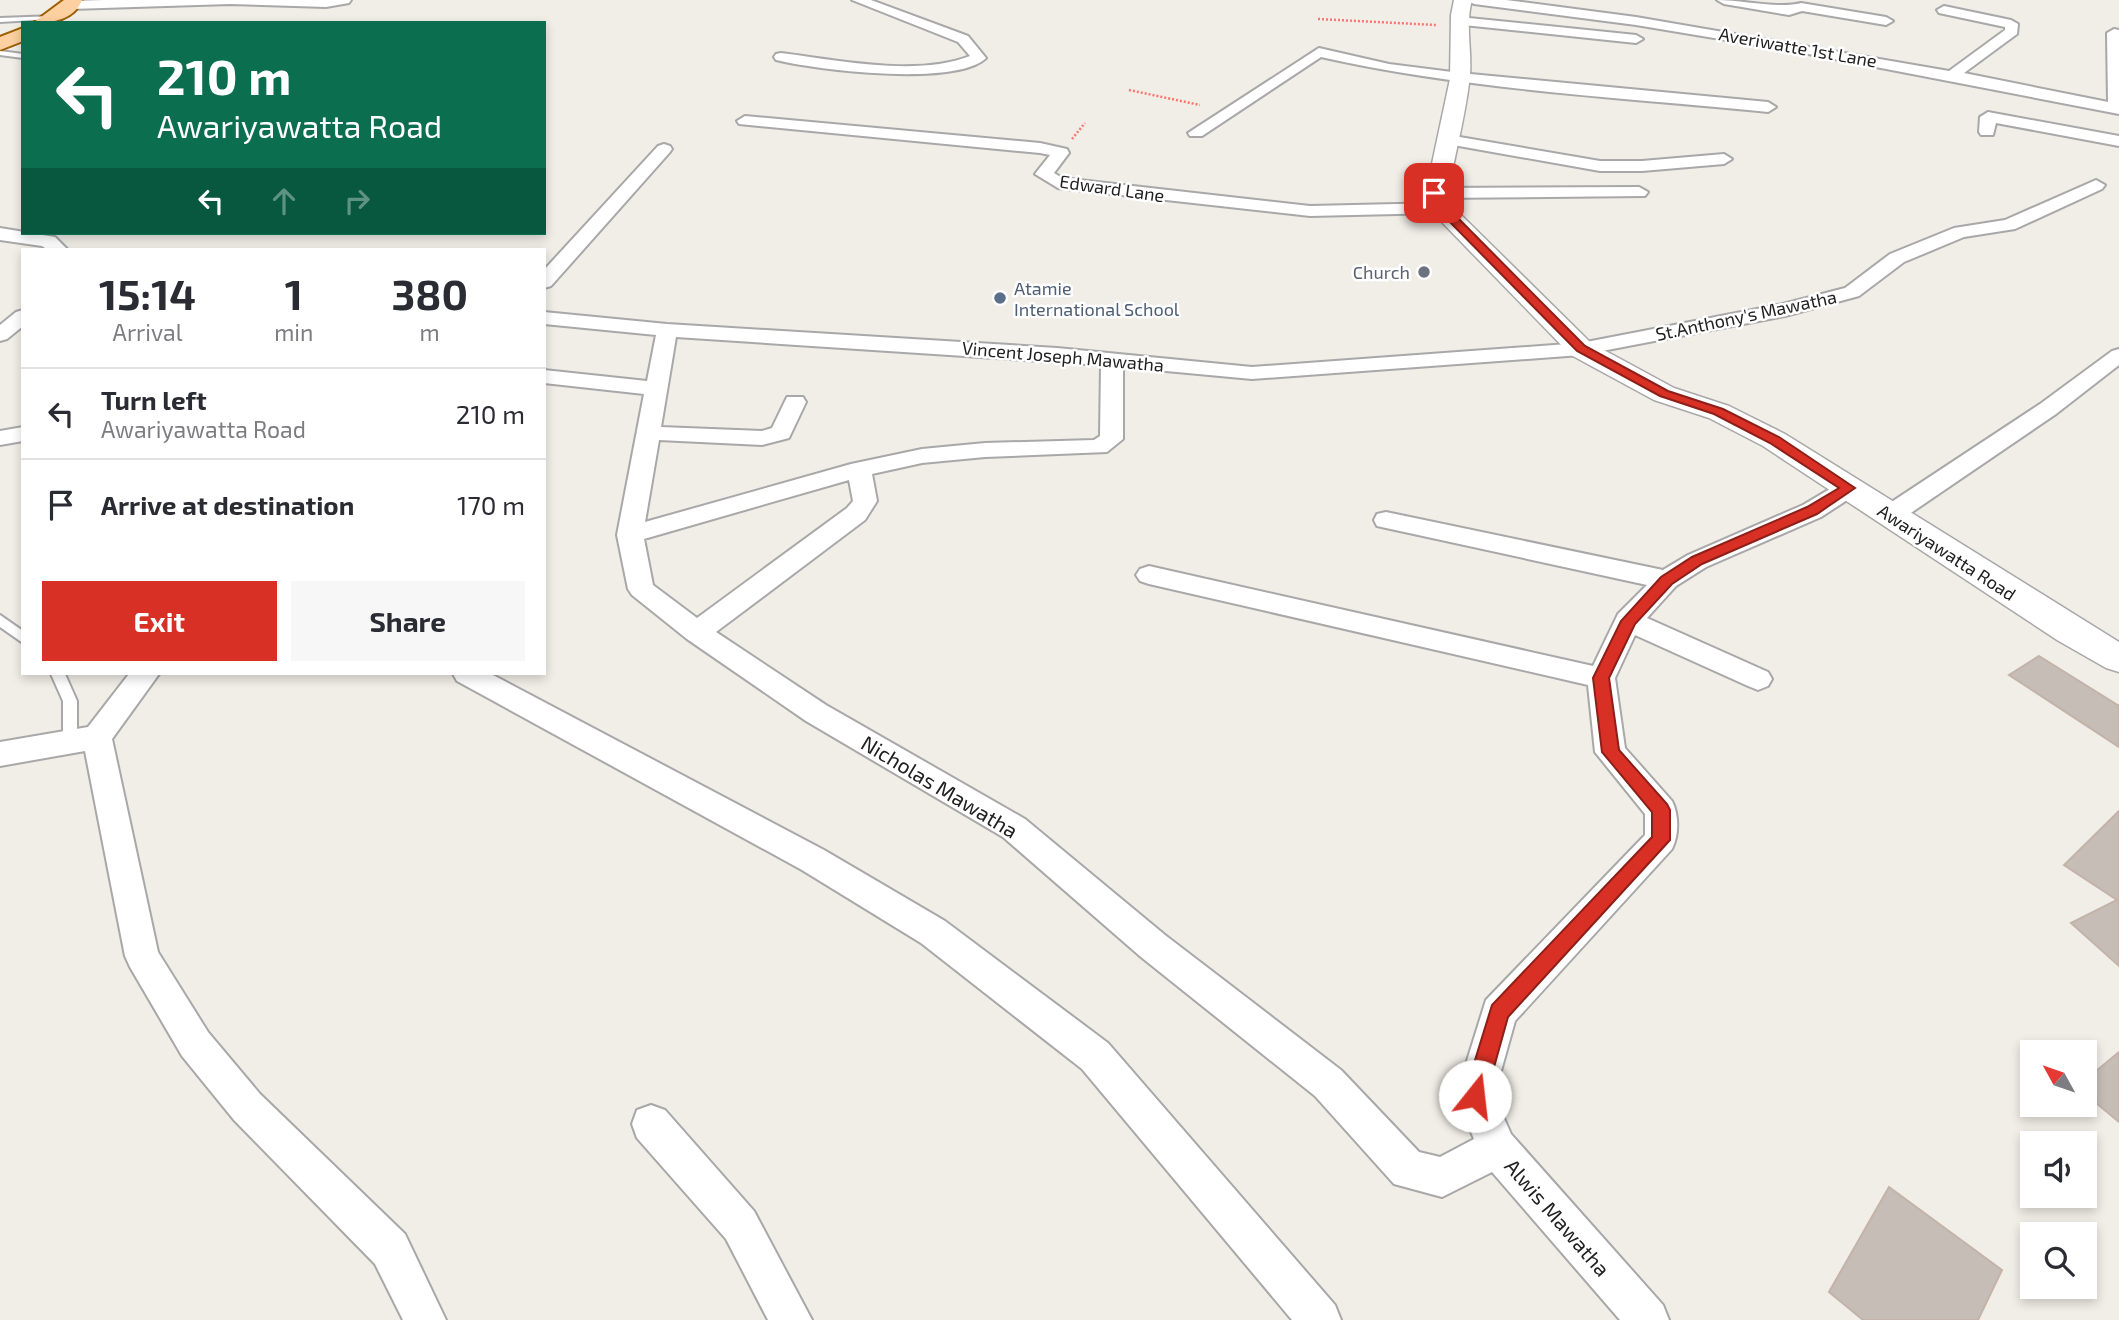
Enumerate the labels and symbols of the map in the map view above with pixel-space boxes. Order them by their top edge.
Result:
street label: Averiwatte 1st Lane [1717,22,1879,72]
pin [1404,163,1464,223]
street label: Edward Lane [1058,170,1166,206]
place label: Church [1353,261,1410,283]
marker: Church [1416,264,1432,280]
place label: Atamie International School [1014,277,1180,320]
street label: St.Anthony's Mawatha [1653,285,1839,345]
marker: Atamie International School [992,290,1008,306]
street label: Vincent Joseph Mawatha [961,336,1165,376]
street label: Awariyawatta Road [1874,499,2020,605]
street label: Nicholas Mawatha [857,729,1023,843]
north arrow [2020,1040,2096,1116]
position arrow [1438,1059,1512,1133]
street label: Alwis Mawatha [1500,1153,1616,1281]

